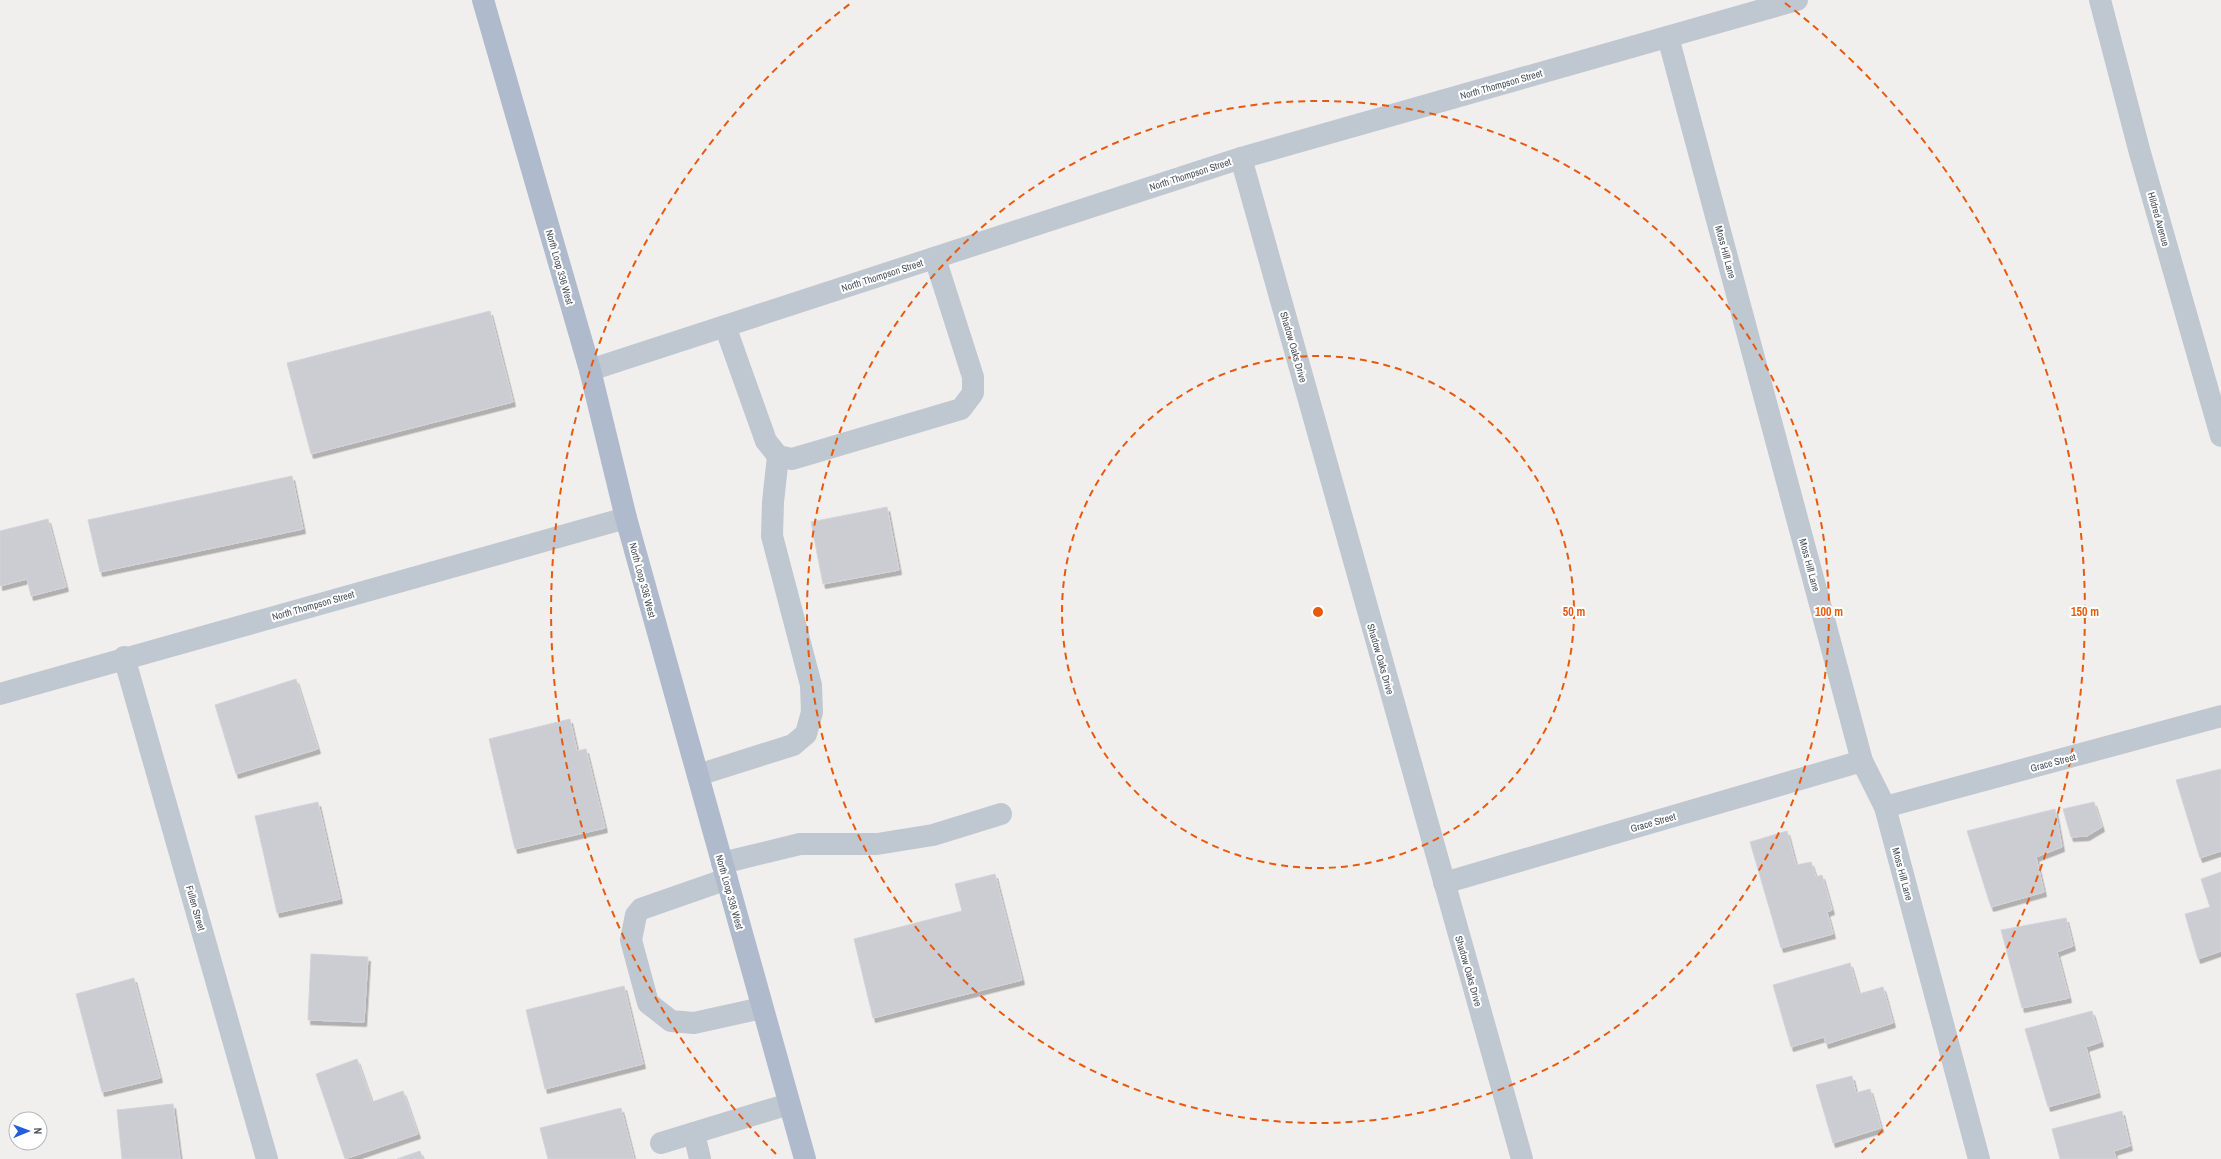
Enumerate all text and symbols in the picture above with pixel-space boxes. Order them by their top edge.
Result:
street label: North Thompson Street [1458,66,1545,102]
street label: North Thompson Street [1148,155,1233,194]
street label: Hildred Avenue [2145,190,2173,248]
street label: Moss Hill Lane [1712,224,1739,280]
street label: North Loop 336 West [543,228,577,307]
street label: North Thompson Street [840,256,925,295]
street label: Shadow Oaks Drive [1277,310,1310,384]
street label: Moss Hill Lane [1796,537,1823,593]
street label: North Loop 336 West [626,541,659,620]
street label: North Thompson Street [270,587,357,623]
text: 50 m [1563,604,1585,620]
text: 100 m [1815,604,1843,620]
text: 150 m [2071,604,2099,620]
centre of rings [1311,605,1325,619]
street label: Shadow Oaks Drive [1364,622,1397,696]
street label: Grace Street [2029,750,2078,775]
street label: Grace Street [1629,810,1678,835]
street label: Moss Hill Lane [1889,846,1916,902]
street label: North Loop 336 West [713,853,747,932]
street label: Fullen Street [183,884,208,933]
street label: Shadow Oaks Drive [1452,934,1485,1008]
north arrow [8,1111,48,1151]
text: N [31,1127,45,1134]

